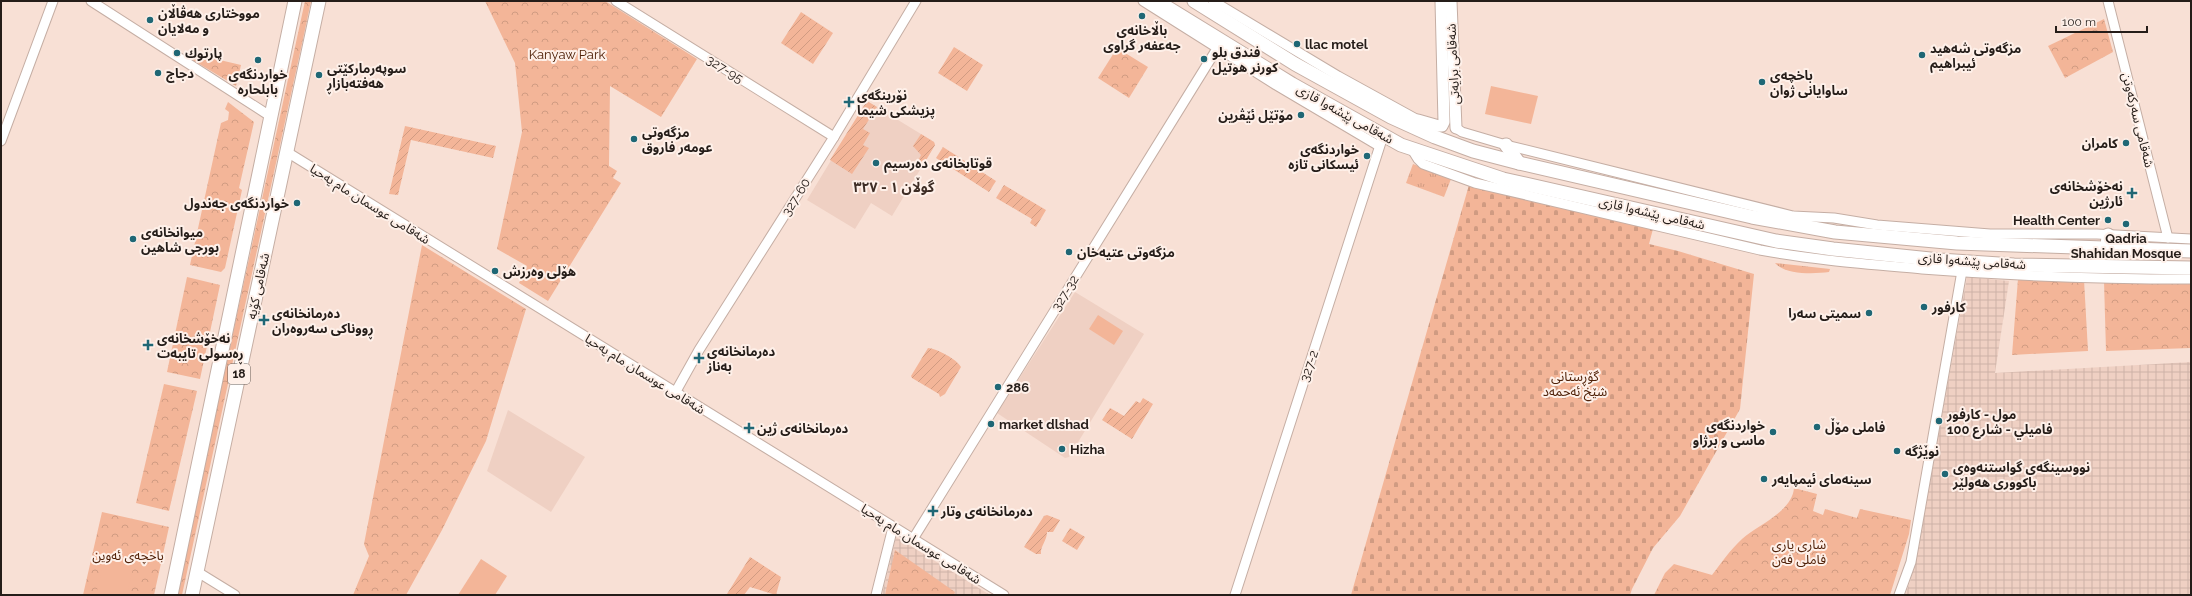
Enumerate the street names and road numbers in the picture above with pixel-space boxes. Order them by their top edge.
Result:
street label: شەقامی برایەتی [1443,23,1464,105]
street label: 327-95 [704,52,746,86]
street label: شەقامی سەرکەوتن [2118,71,2157,169]
street label: شەقامی پێشەوا قازی [1293,81,1396,149]
street label: شەقامی عوسمان مام یەحیا [306,161,433,249]
street label: 327-60 [779,175,813,219]
street label: شەقامی پێشەوا قازی [1597,194,1706,235]
street label: شەقامی پێشەوا قازی [1917,250,2027,274]
street label: شەقامی کۆیە [244,251,273,321]
street label: 327-32 [1048,272,1082,314]
street label: شەقامی عوسمان مام یەحیا [581,331,708,419]
street label: 327-2 [1297,348,1321,384]
road number: 18 [228,364,250,384]
street label: شەقامی عوسمان مام یەحیا [857,501,984,589]

